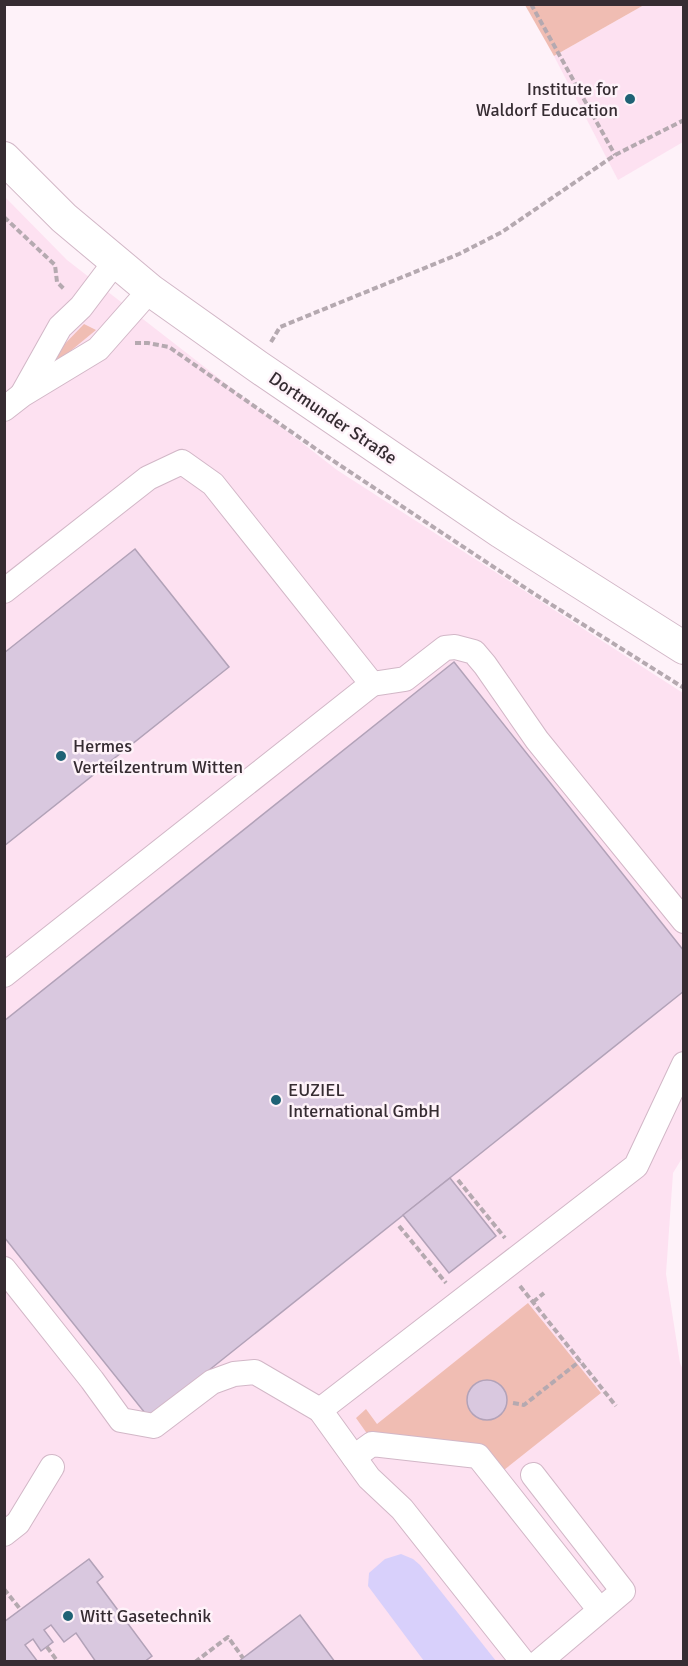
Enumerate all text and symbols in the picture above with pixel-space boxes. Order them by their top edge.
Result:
place label: Institute for Waldorf Education [476,78,618,121]
marker: Institute for Waldorf Education [623,92,637,106]
street label: Dortmunder Straße [265,367,401,469]
place label: Hermes Verteilzentrum Witten [73,735,243,778]
marker: Hermes Verteilzentrum Witten [54,749,68,763]
place label: EUZIEL International GmbH [288,1079,440,1122]
marker: EUZIEL International GmbH [269,1093,283,1107]
place label: Witt Gasetechnik [80,1605,211,1627]
marker: Witt Gasetechnik [61,1609,75,1623]

